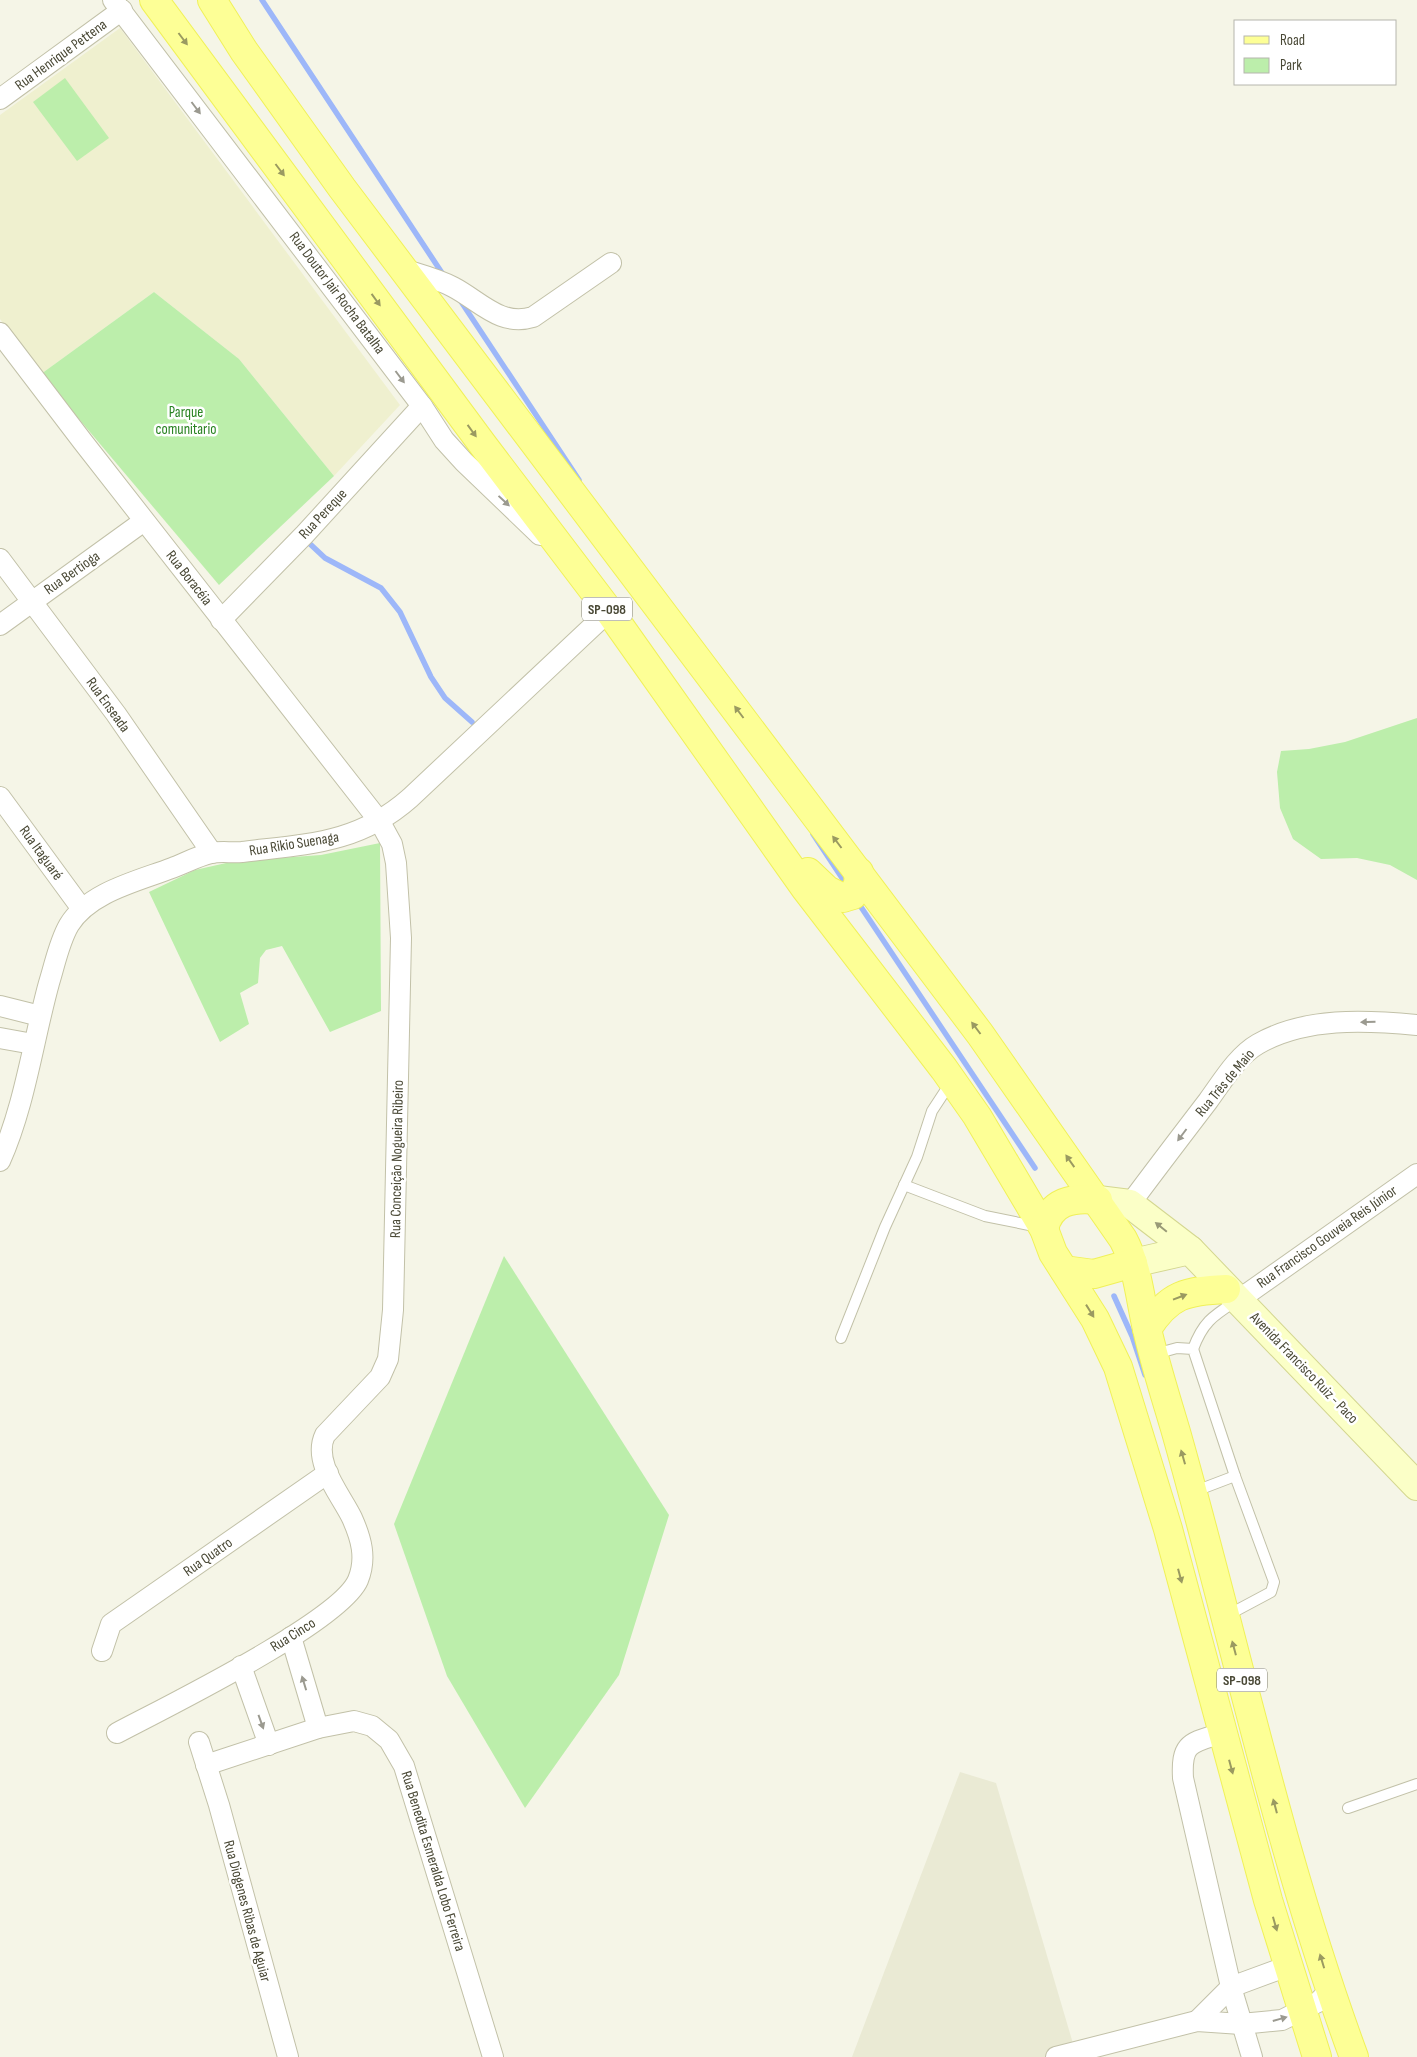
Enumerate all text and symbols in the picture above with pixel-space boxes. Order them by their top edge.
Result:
street label: Rua Henrique Pettena [11,15,111,95]
legend [1234,20,1397,85]
text: Road [1280,31,1305,50]
one-way arrow [177,32,188,45]
text: Park [1280,56,1302,75]
one-way arrow [191,101,201,115]
one-way arrow [274,163,285,176]
street label: Rua Doutor Jair Rocha Batalha [285,228,389,358]
one-way arrow [371,293,381,307]
one-way arrow [395,370,405,384]
park label: Parque comunitario [156,403,216,439]
one-way arrow [467,424,478,437]
street label: Rua Pereque [295,485,351,543]
one-way arrow [497,495,509,507]
street label: Rua Bertioga [40,547,104,599]
street label: Rua Boracéia [162,547,217,609]
road number: SP-098 [582,598,632,620]
street label: Rua Enseada [82,674,134,736]
one-way arrow [733,706,744,719]
street label: Rua Itaguaré [15,822,67,884]
street label: Rua Rikio Suenaga [248,827,340,860]
one-way arrow [831,836,842,849]
one-way arrow [1360,1018,1376,1026]
one-way arrow [971,1021,981,1035]
street label: Rua Três de Maio [1191,1045,1259,1121]
street label: Rua Conceição Nogueira Ribeiro [386,1080,408,1238]
one-way arrow [1177,1128,1188,1141]
one-way arrow [1065,1154,1075,1167]
street label: Rua Francisco Gouveia Reis Júnior [1253,1181,1401,1293]
one-way arrow [1154,1221,1167,1232]
one-way arrow [1173,1293,1188,1301]
one-way arrow [1085,1305,1094,1318]
street label: Avenida Francisco Ruiz - Paco [1245,1307,1362,1428]
one-way arrow [1179,1450,1187,1465]
street label: Rua Quatro [180,1533,236,1581]
one-way arrow [1176,1569,1184,1584]
street label: Rua Cinco [267,1614,319,1656]
one-way arrow [1229,1641,1237,1656]
road number: SP-098 [1217,1668,1267,1692]
one-way arrow [300,1675,308,1690]
one-way arrow [258,1715,265,1730]
one-way arrow [1227,1760,1235,1775]
street label: Rua Benedita Esmeralda Lobo Ferreira [397,1769,470,1954]
one-way arrow [1271,1798,1279,1813]
street label: Rua Diogenes Ribas de Aguiar [219,1838,275,1985]
one-way arrow [1271,1916,1279,1931]
one-way arrow [1318,1953,1326,1968]
one-way arrow [1272,2015,1287,2023]

